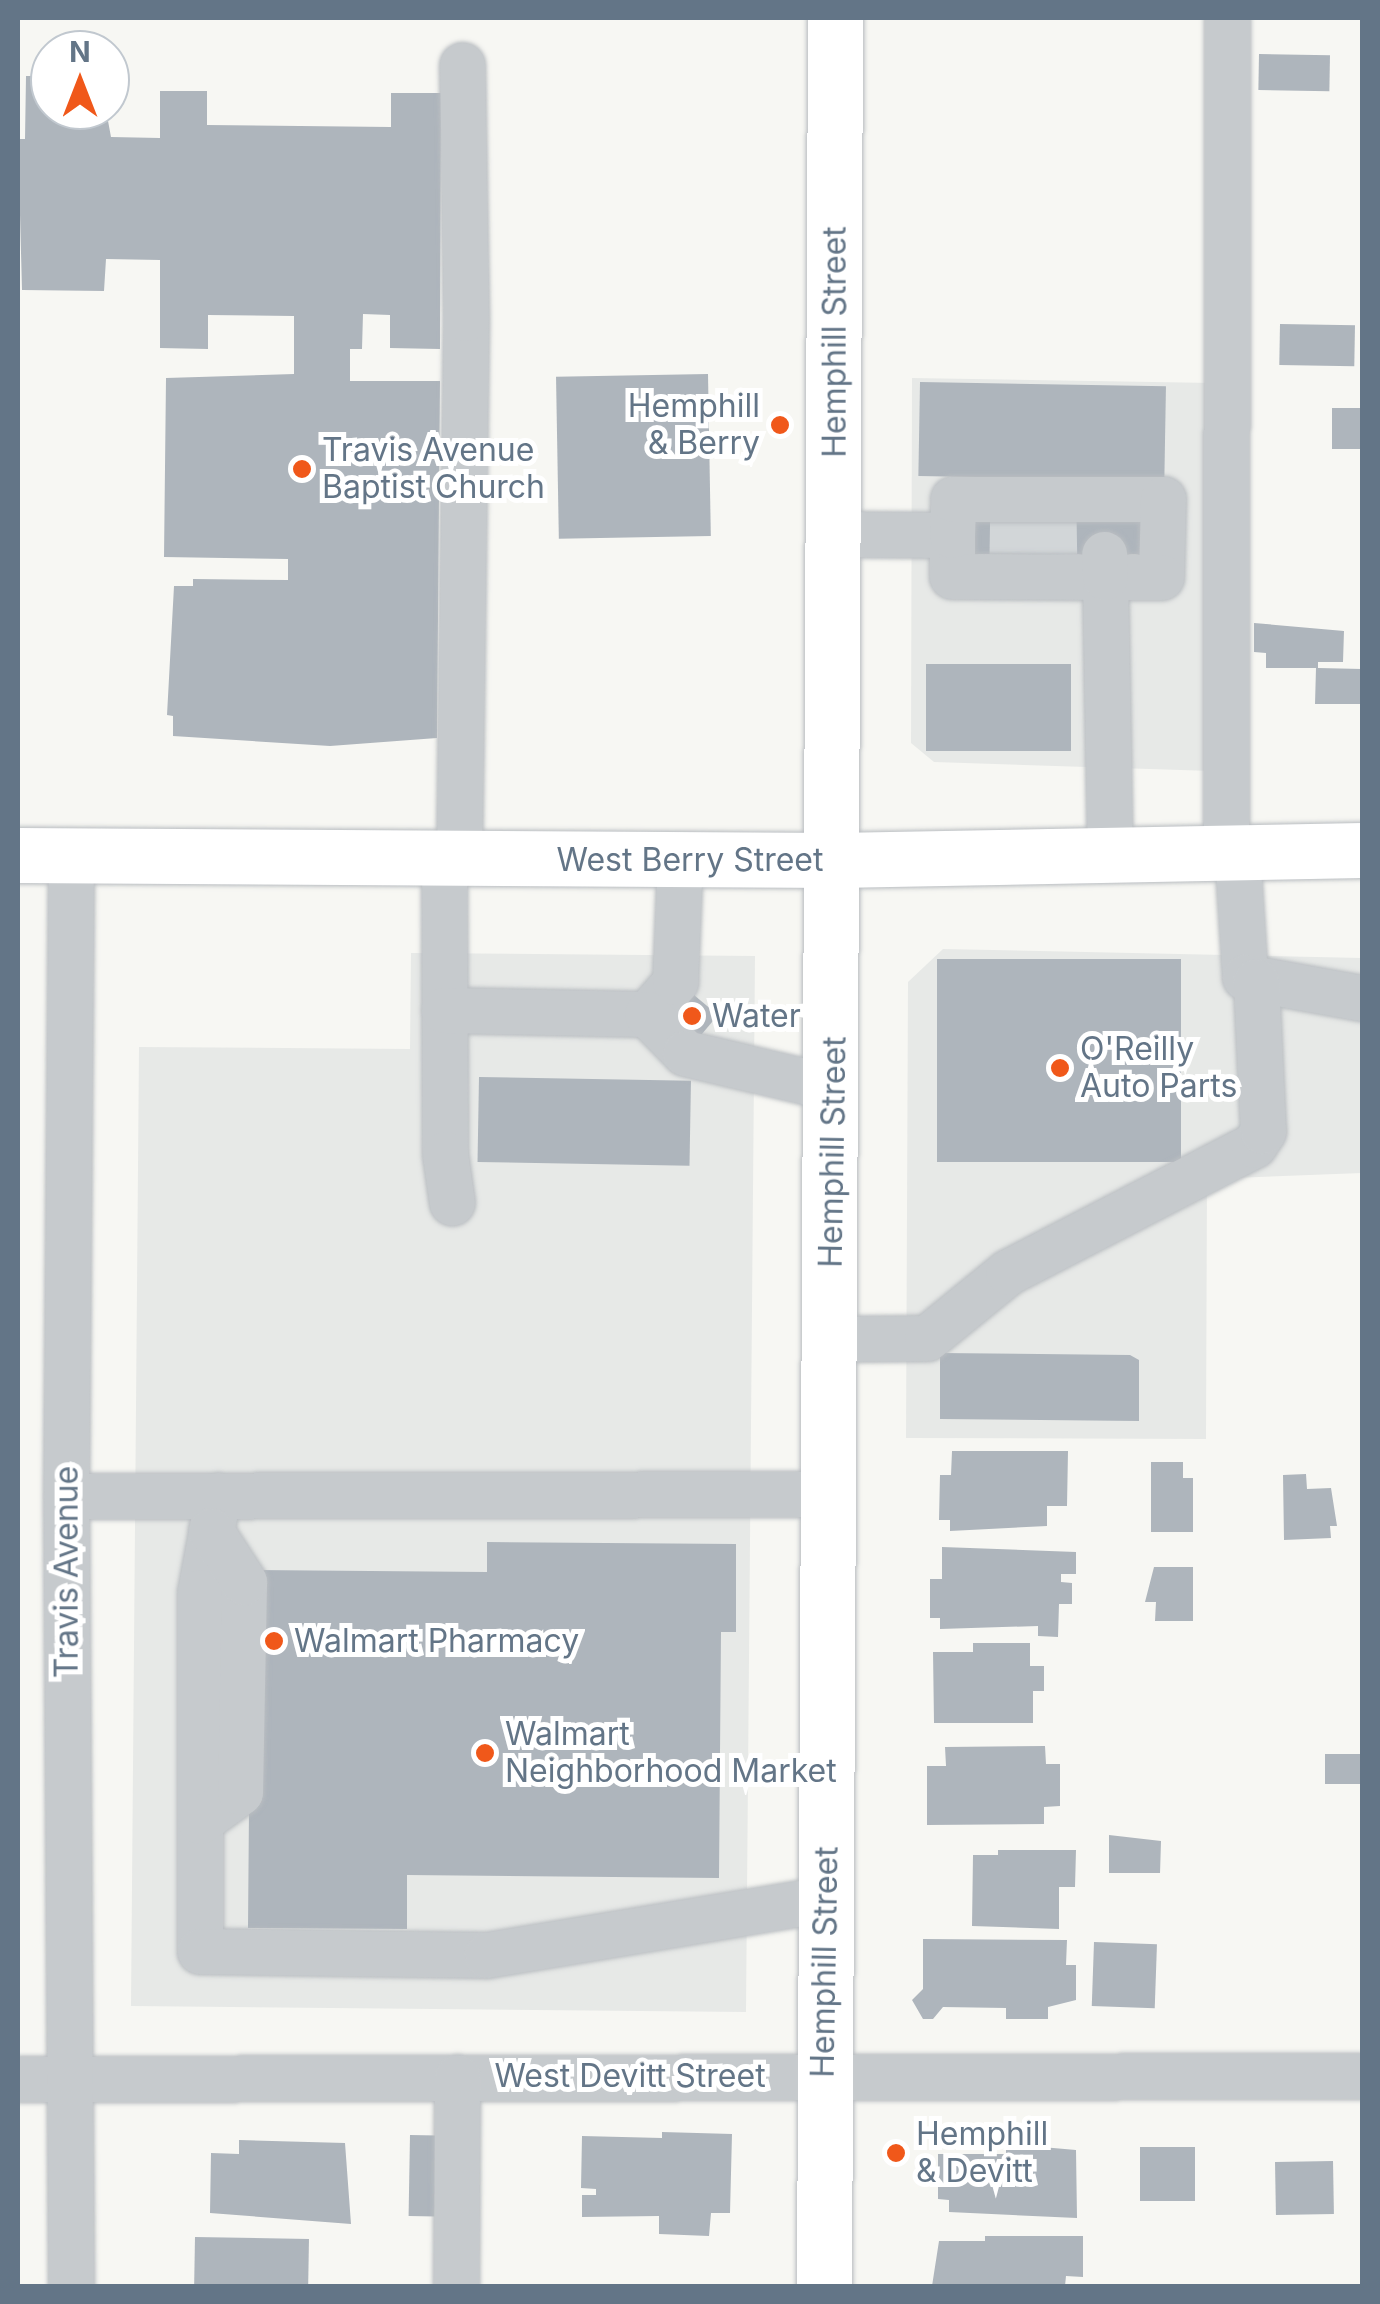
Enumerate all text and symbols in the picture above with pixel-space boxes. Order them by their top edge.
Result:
north arrow [30,30,130,130]
text: N [69,35,91,69]
street label: Hemphill Street [816,226,854,458]
place label: Hemphill & Berry [628,388,760,463]
marker: Hemphill & Berry [769,414,791,436]
place label: Travis Avenue Baptist Church [322,432,545,507]
marker: Travis Avenue Baptist Church [291,458,313,480]
street label: West Berry Street [557,841,823,879]
place label: Water [712,997,801,1035]
marker: Water [681,1005,703,1027]
place label: O'Reilly Auto Parts [1080,1031,1237,1106]
street label: Hemphill Street [812,1036,854,1268]
marker: O'Reilly Auto Parts [1049,1057,1071,1079]
street label: Travis Avenue [48,1466,86,1678]
place label: Walmart Pharmacy [294,1622,579,1660]
marker: Walmart Pharmacy [263,1630,285,1652]
place label: Walmart Neighborhood Market [505,1716,837,1791]
marker: Walmart Neighborhood Market [474,1742,496,1764]
street label: Hemphill Street [804,1846,846,2078]
street label: West Devitt Street [494,2057,766,2095]
place label: Hemphill & Devitt [916,2116,1048,2191]
marker: Hemphill & Devitt [885,2142,907,2164]

